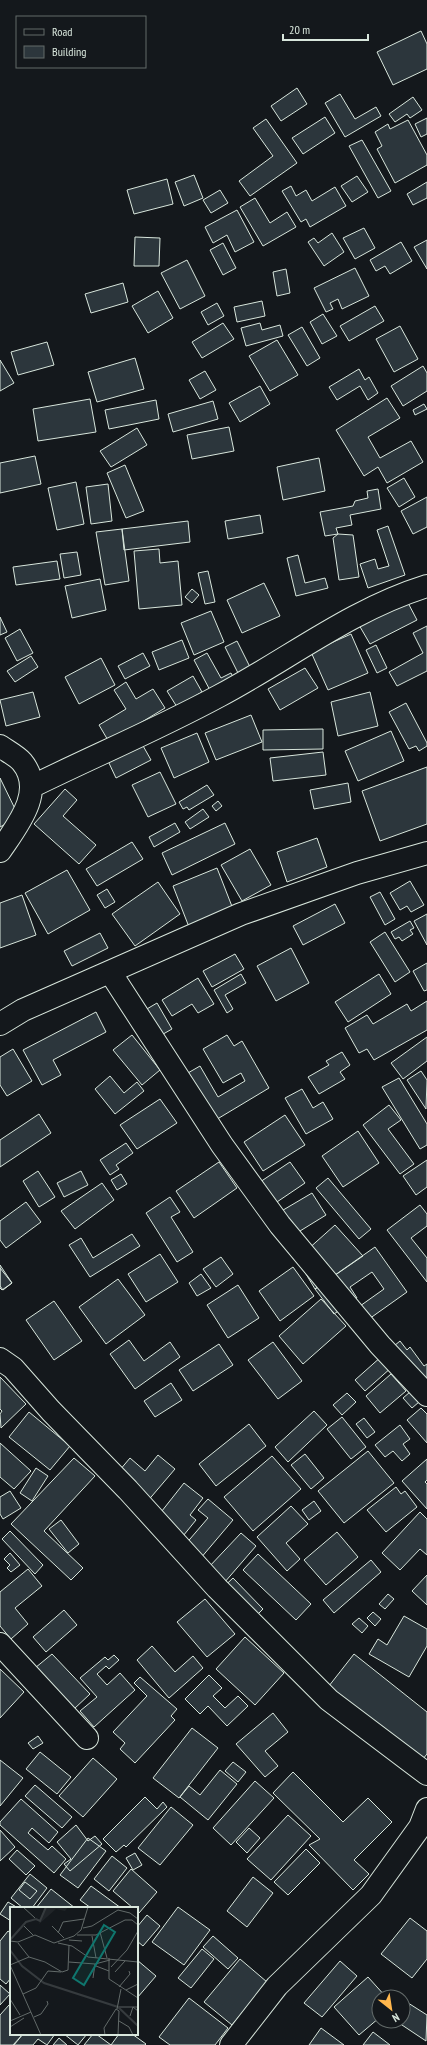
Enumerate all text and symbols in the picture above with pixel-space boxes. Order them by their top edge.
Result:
legend [16,16,146,68]
scale bar [283,16,368,42]
text: 20 m [289,22,310,37]
text: Road [52,24,72,39]
text: Building [52,44,87,59]
inset map [10,1907,138,2035]
north arrow [371,1989,411,2029]
text: N [390,2010,402,2025]

